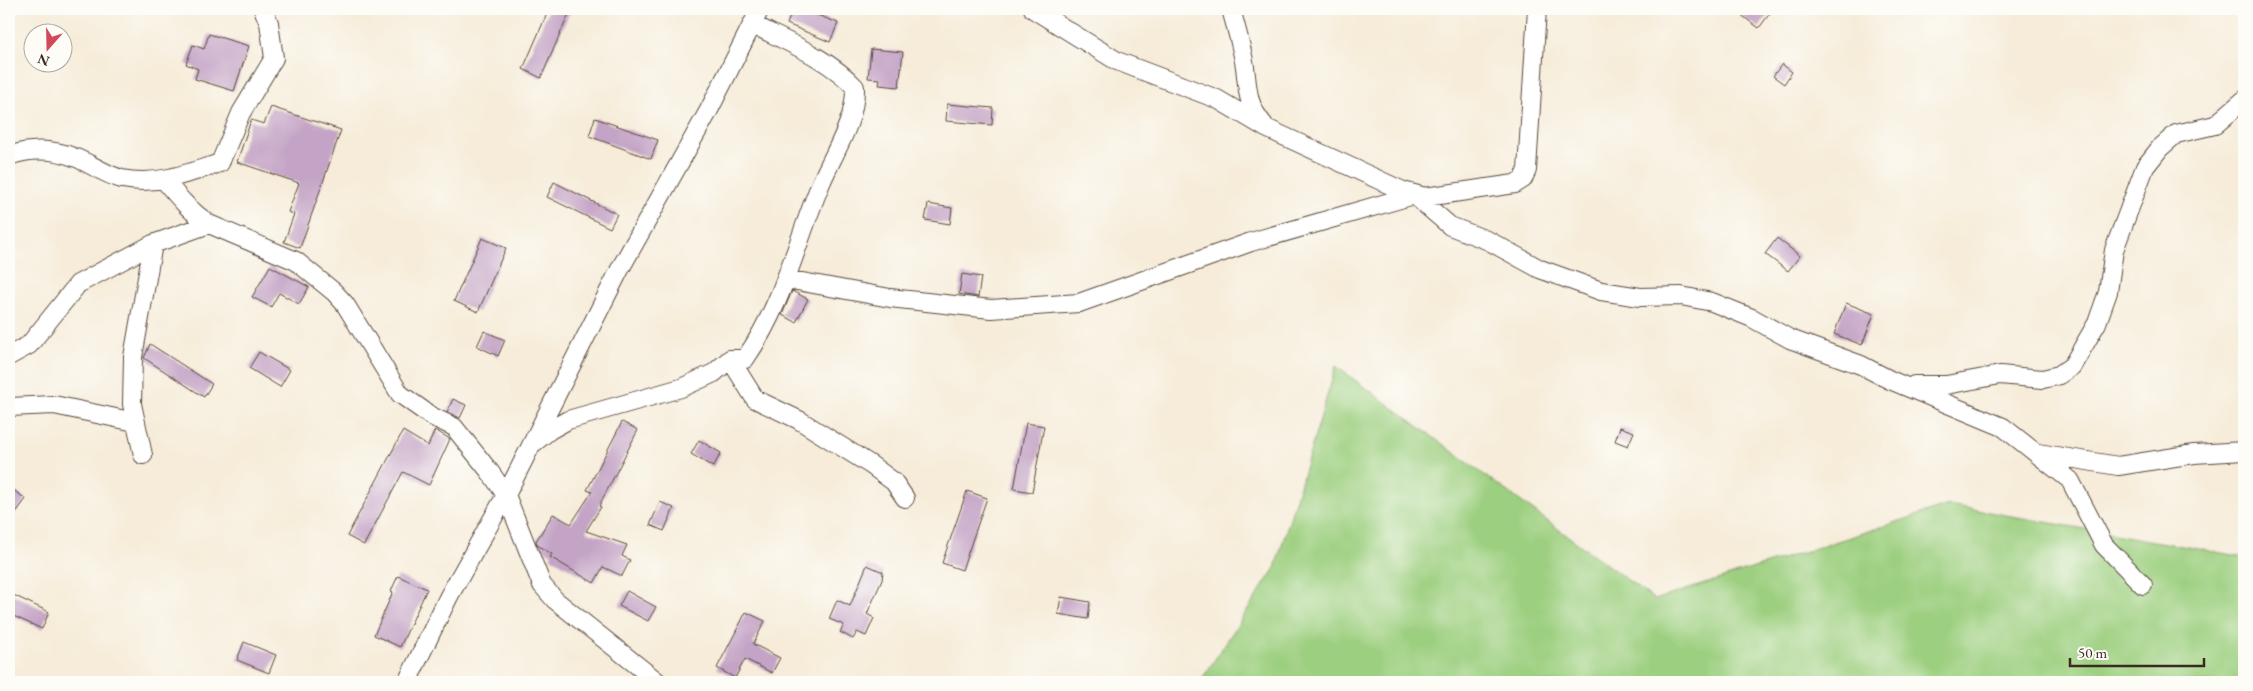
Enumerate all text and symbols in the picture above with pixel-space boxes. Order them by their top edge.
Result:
north arrow [22,22,72,72]
text: N [35,50,52,71]
scale bar [2070,636,2204,668]
text: 50 m [2078,643,2107,662]

